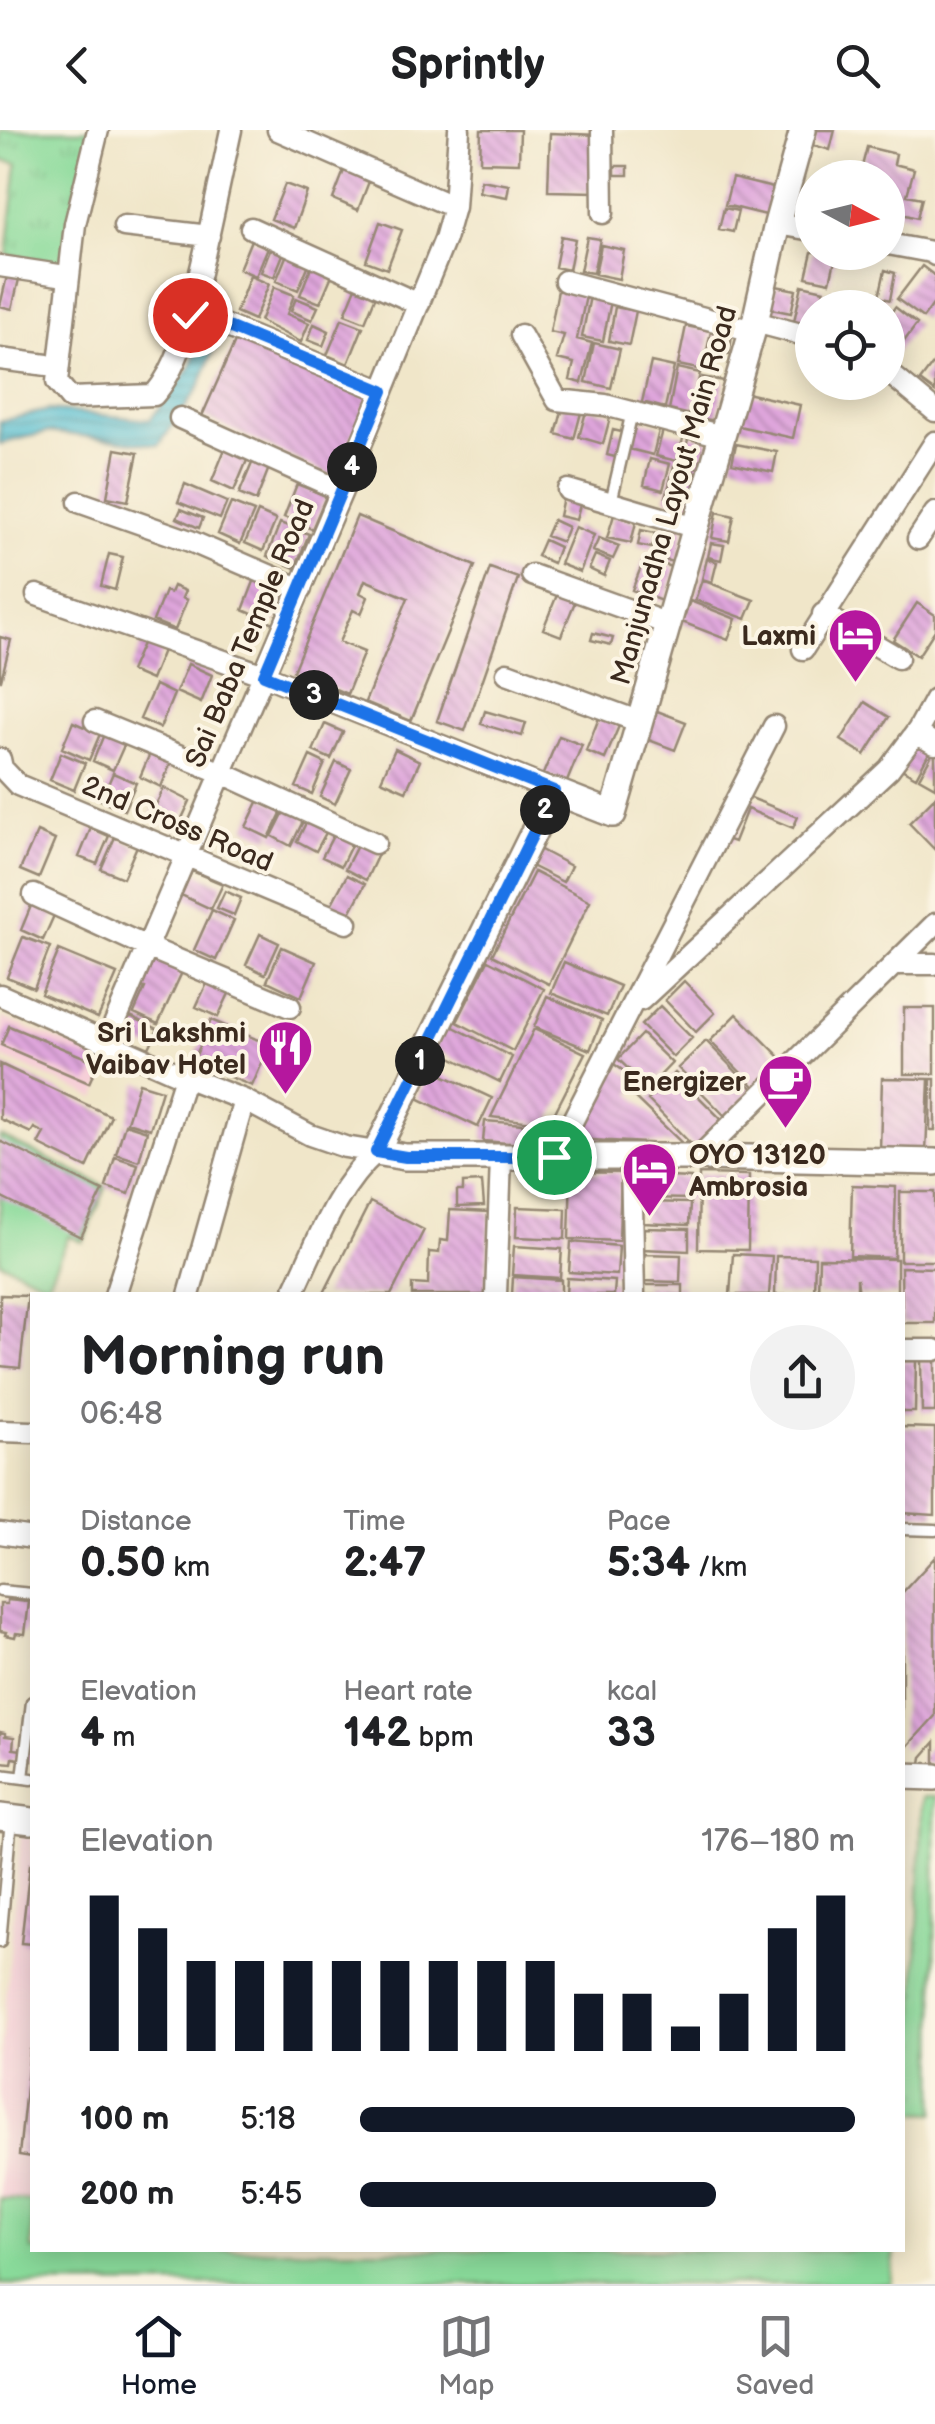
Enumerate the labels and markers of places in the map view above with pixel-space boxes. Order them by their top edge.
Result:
pin [148,273,233,358]
pin: 4 [327,442,377,492]
hotel icon: Laxmi [825,605,885,684]
place label: Laxmi [741,620,816,653]
pin: 3 [289,670,339,720]
pin: 2 [520,785,570,835]
place label: Sri Lakshmi Vaibav Hotel [86,1017,246,1082]
restaurant icon: Sri Lakshmi Vaibav Hotel [255,1018,315,1097]
pin: 1 [395,1036,445,1086]
cafe icon: Energizer [755,1051,815,1130]
place label: Energizer [622,1066,747,1099]
pin [512,1115,597,1200]
place label: OYO 13120 Ambrosia [688,1139,826,1204]
hotel icon: OYO 13120 Ambrosia [620,1140,680,1219]

